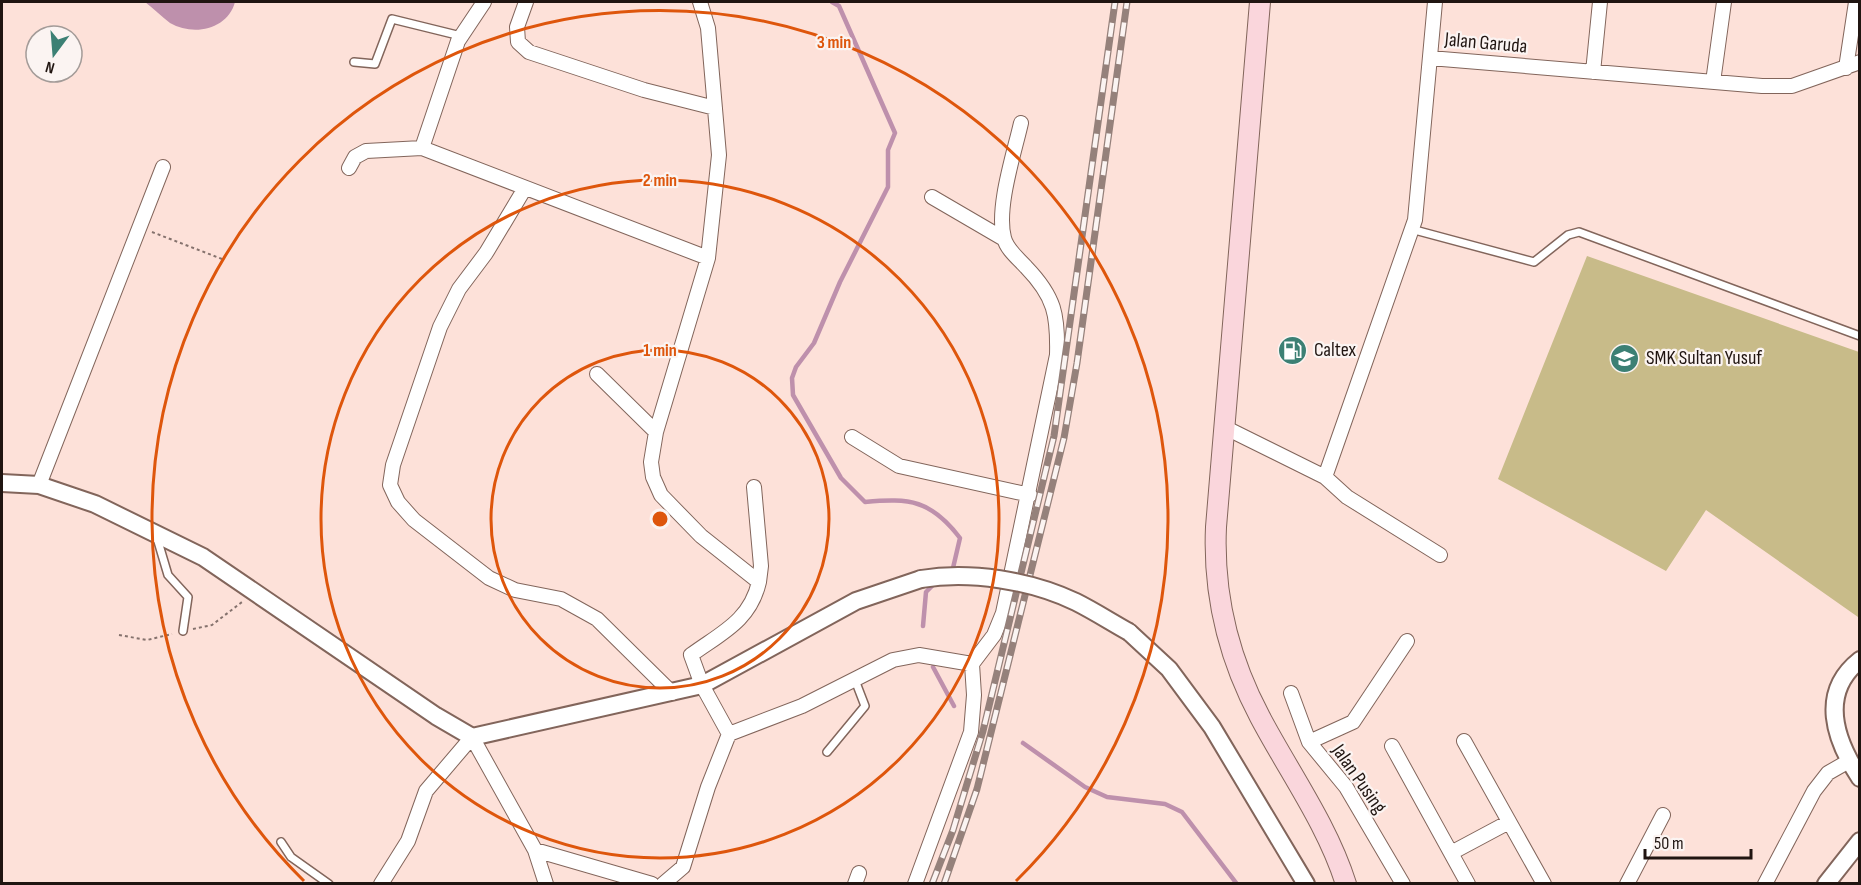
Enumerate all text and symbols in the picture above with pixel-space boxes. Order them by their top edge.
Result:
north arrow [24,24,84,84]
street label: Jalan Garuda [1443,27,1528,59]
text: 3 min [817,32,851,53]
text: N [44,57,57,77]
text: 2 min [643,170,677,191]
fuel station icon: Caltex [1277,334,1309,366]
place label: Caltex [1314,338,1357,362]
text: 1 min [643,340,677,361]
school or university icon: SMK Sultan Yusuf [1609,342,1641,374]
place label: SMK Sultan Yusuf [1646,346,1762,370]
centre of rings [650,509,670,529]
street label: Jalan Pusing [1326,739,1392,818]
scale bar [1645,822,1752,860]
text: 50 m [1654,833,1684,854]

